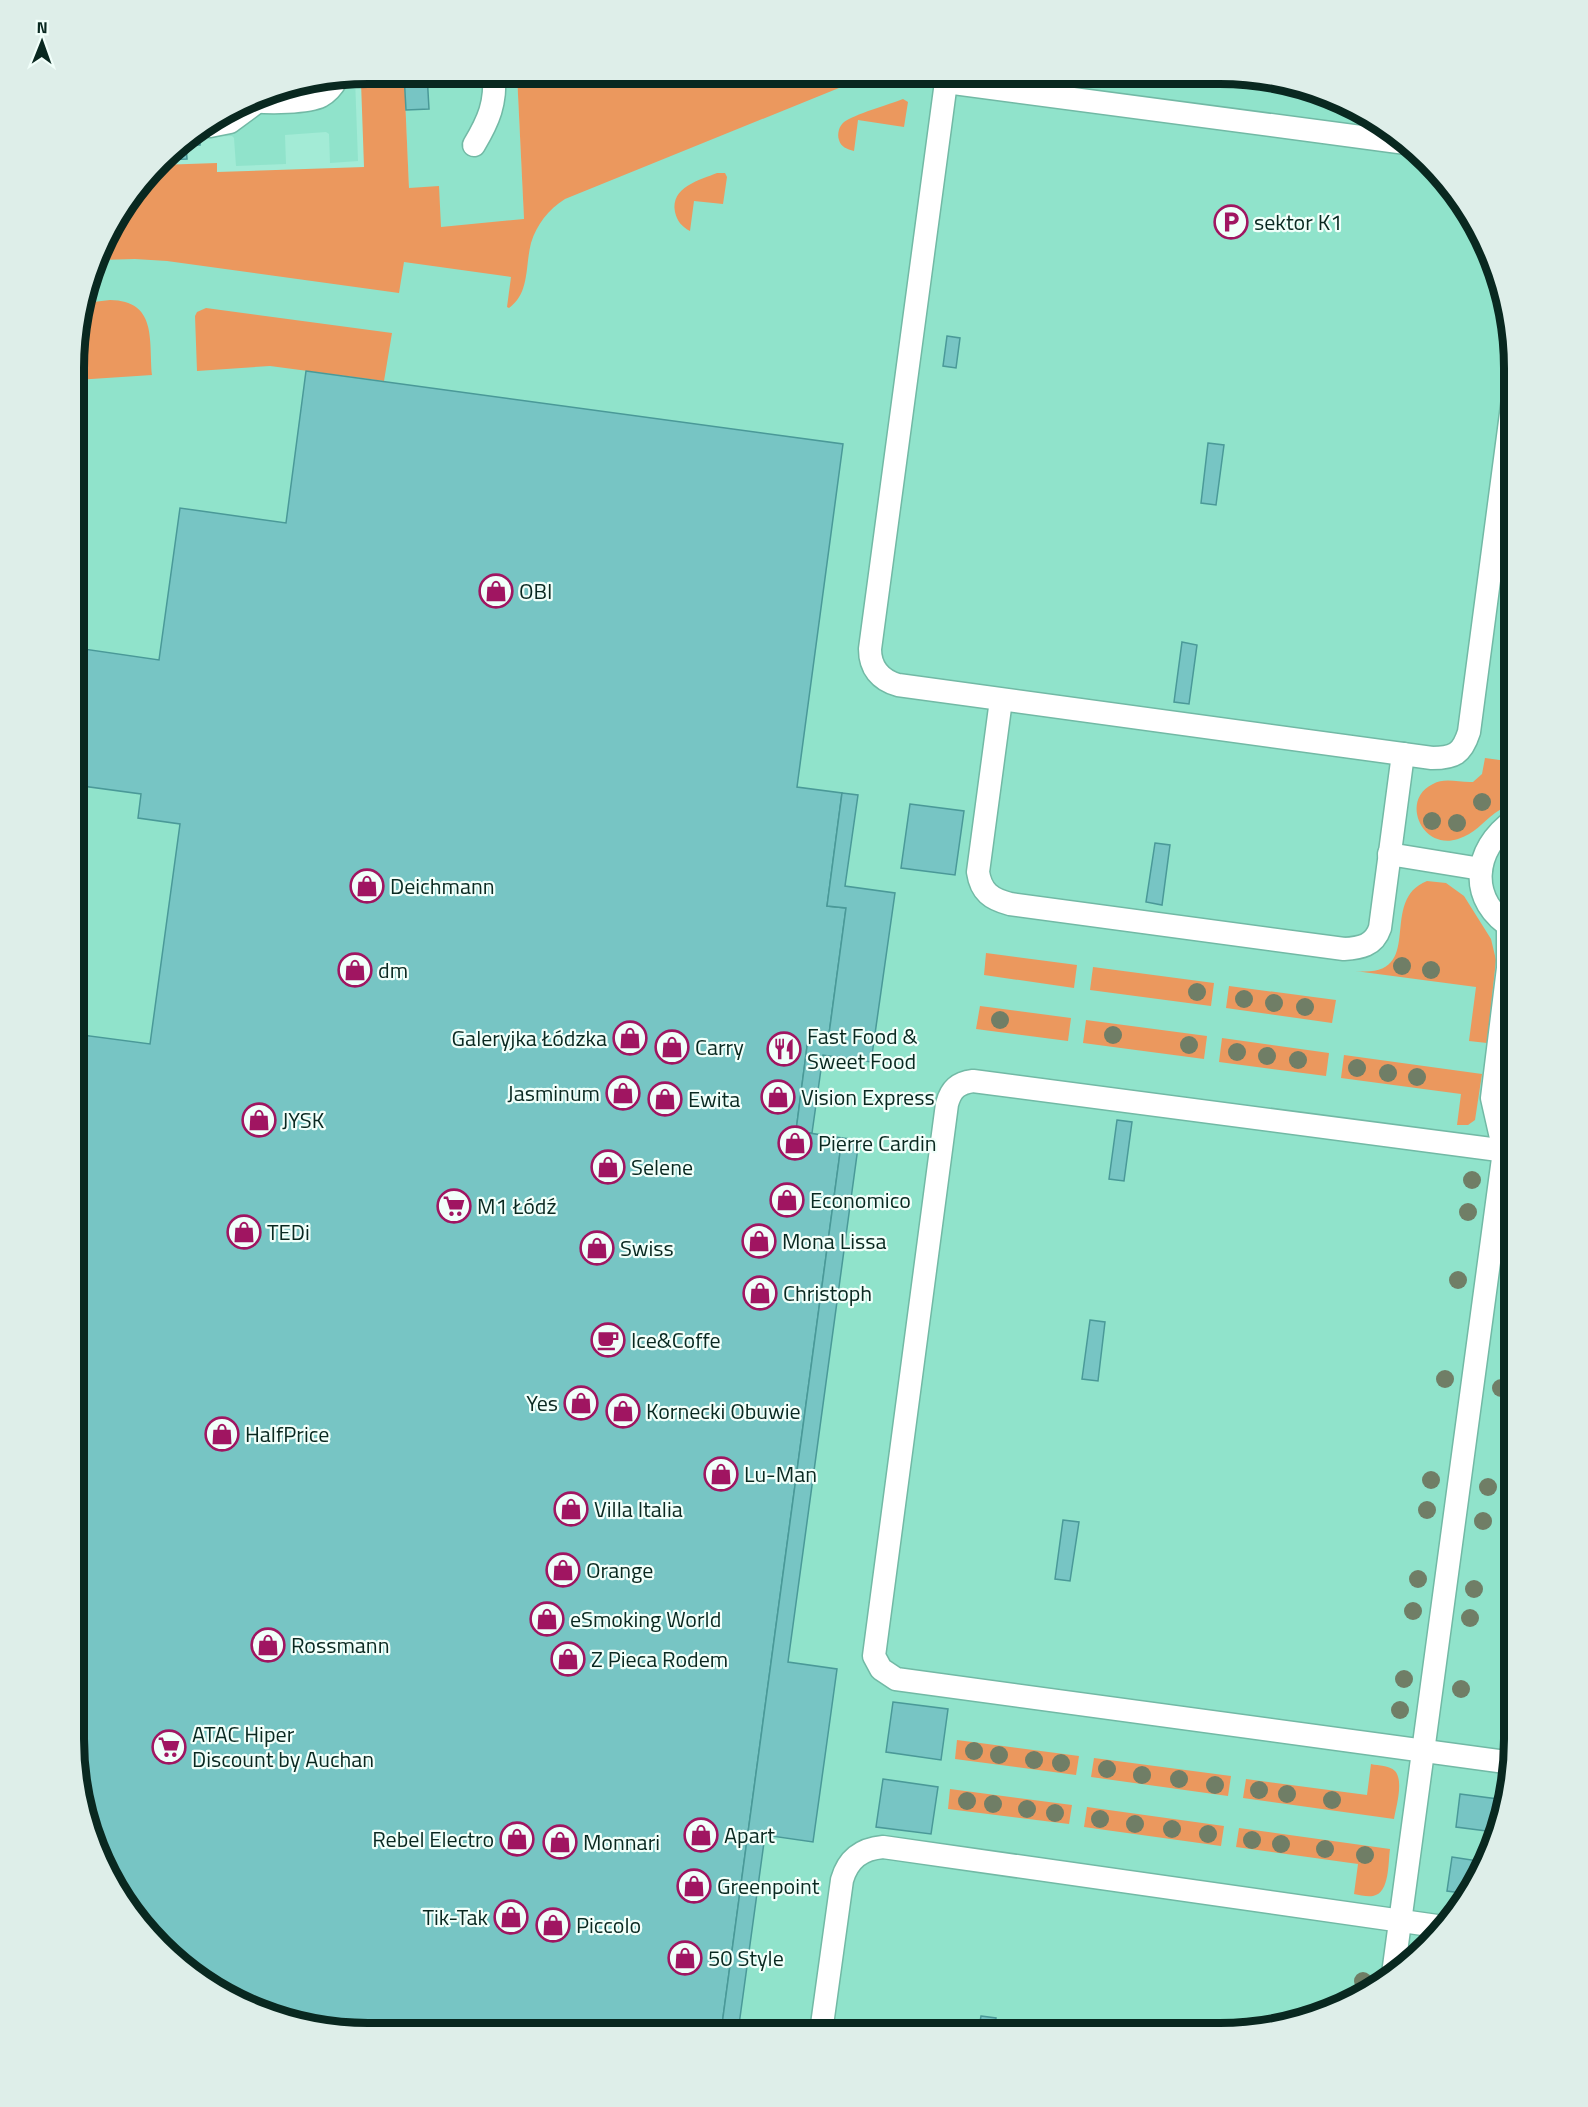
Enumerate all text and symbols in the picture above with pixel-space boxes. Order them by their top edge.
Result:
north arrow [12,12,72,72]
text: N [37,15,48,39]
parking icon: sektor K1 [1213,204,1249,240]
place label: sektor K1 [1254,205,1343,239]
shop icon: OBI [478,573,514,609]
place label: OBI [519,574,552,608]
shop icon: Deichmann [349,868,385,904]
place label: Deichmann [390,869,495,903]
shop icon: dm [337,952,373,988]
place label: dm [378,953,408,987]
place label: Fast Food & Sweet Food [807,1019,918,1078]
shop icon: Galeryjka Łódzka [612,1020,648,1056]
place label: Galeryjka Łódzka [452,1021,607,1055]
shop icon: Carry [654,1029,690,1065]
place label: Carry [695,1030,744,1064]
restaurant icon: Fast Food & Sweet Food [766,1031,802,1067]
shop icon: Jasminum [605,1075,641,1111]
place label: Jasminum [507,1076,600,1110]
shop icon: Vision Express [760,1079,796,1115]
place label: Vision Express [801,1080,935,1114]
shop icon: Ewita [647,1081,683,1117]
place label: Ewita [688,1082,740,1116]
shop icon: JYSK [241,1102,277,1138]
place label: JYSK [282,1103,325,1137]
shop icon: Pierre Cardin [777,1125,813,1161]
place label: Pierre Cardin [818,1126,937,1160]
shop icon: Selene [590,1149,626,1185]
place label: Selene [631,1150,693,1184]
shop icon: Economico [769,1182,805,1218]
place label: Economico [810,1183,911,1217]
supermarket icon: M1 Łódź [436,1188,472,1224]
place label: M1 Łódź [477,1189,556,1223]
shop icon: TEDi [226,1214,262,1250]
place label: TEDi [267,1215,310,1249]
shop icon: Mona Lissa [741,1223,777,1259]
place label: Mona Lissa [782,1224,887,1258]
shop icon: Swiss [579,1230,615,1266]
place label: Swiss [620,1231,674,1265]
shop icon: Christoph [742,1275,778,1311]
place label: Christoph [783,1276,872,1310]
cafe icon: Ice&Coffe [590,1322,626,1358]
place label: Ice&Coffe [631,1323,721,1357]
shop icon: Yes [563,1385,599,1421]
place label: Yes [526,1386,558,1420]
shop icon: Kornecki Obuwie [605,1393,641,1429]
place label: Kornecki Obuwie [646,1394,801,1428]
shop icon: HalfPrice [204,1416,240,1452]
place label: HalfPrice [245,1417,329,1451]
shop icon: Lu-Man [703,1456,739,1492]
place label: Lu-Man [744,1457,817,1491]
shop icon: Villa Italia [553,1491,589,1527]
place label: Villa Italia [594,1492,683,1526]
shop icon: Orange [545,1552,581,1588]
place label: Orange [586,1553,653,1587]
shop icon: eSmoking World [529,1601,565,1637]
place label: eSmoking World [570,1602,721,1636]
shop icon: Rossmann [250,1627,286,1663]
place label: Rossmann [291,1628,389,1662]
shop icon: Z Pieca Rodem [550,1641,586,1677]
place label: Z Pieca Rodem [591,1642,728,1676]
place label: ATAC Hiper Discount by Auchan [192,1717,374,1776]
supermarket icon: ATAC Hiper Discount by Auchan [151,1729,187,1765]
shop icon: Apart [683,1817,719,1853]
place label: Apart [724,1818,775,1852]
shop icon: Rebel Electro [499,1821,535,1857]
place label: Rebel Electro [372,1822,494,1856]
shop icon: Monnari [542,1824,578,1860]
place label: Monnari [583,1825,660,1859]
shop icon: Greenpoint [676,1868,712,1904]
place label: Greenpoint [717,1869,820,1903]
shop icon: Tik-Tak [493,1899,529,1935]
place label: Tik-Tak [422,1900,488,1934]
shop icon: Piccolo [535,1907,571,1943]
place label: Piccolo [576,1908,641,1942]
shop icon: 50 Style [667,1940,703,1976]
place label: 50 Style [708,1941,784,1975]

